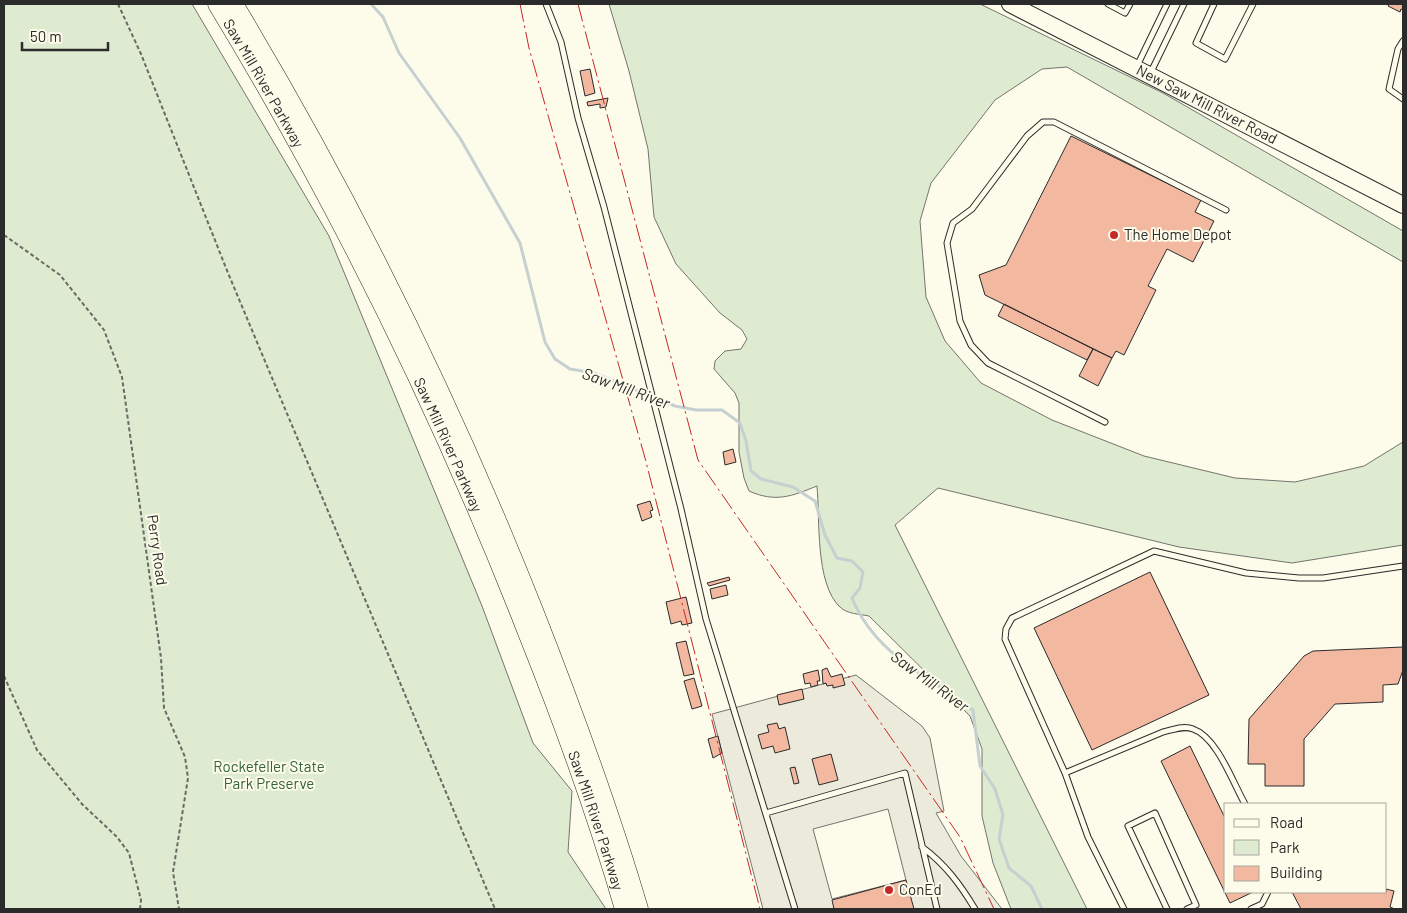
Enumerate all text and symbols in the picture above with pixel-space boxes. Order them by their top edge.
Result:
street label: Saw Mill River Parkway [220,15,308,151]
scale bar [22,20,109,52]
text: 50 m [30,27,62,45]
street label: New Saw Mill River Road [1134,60,1281,147]
place label: The Home Depot [1124,225,1232,243]
marker: The Home Depot [1108,229,1120,241]
water label: Saw Mill River [580,363,674,413]
street label: Saw Mill River Parkway [411,374,487,515]
street label: Perry Road [144,513,172,586]
water label: Saw Mill River [888,646,974,716]
street label: Saw Mill River Parkway [565,748,628,892]
park label: Rockefeller State Park Preserve [213,757,325,792]
legend [1224,803,1387,893]
text: Road [1270,813,1303,831]
text: Park [1270,838,1300,856]
text: Building [1270,863,1323,881]
place label: ConEd [899,880,942,898]
marker: ConEd [883,884,895,896]

